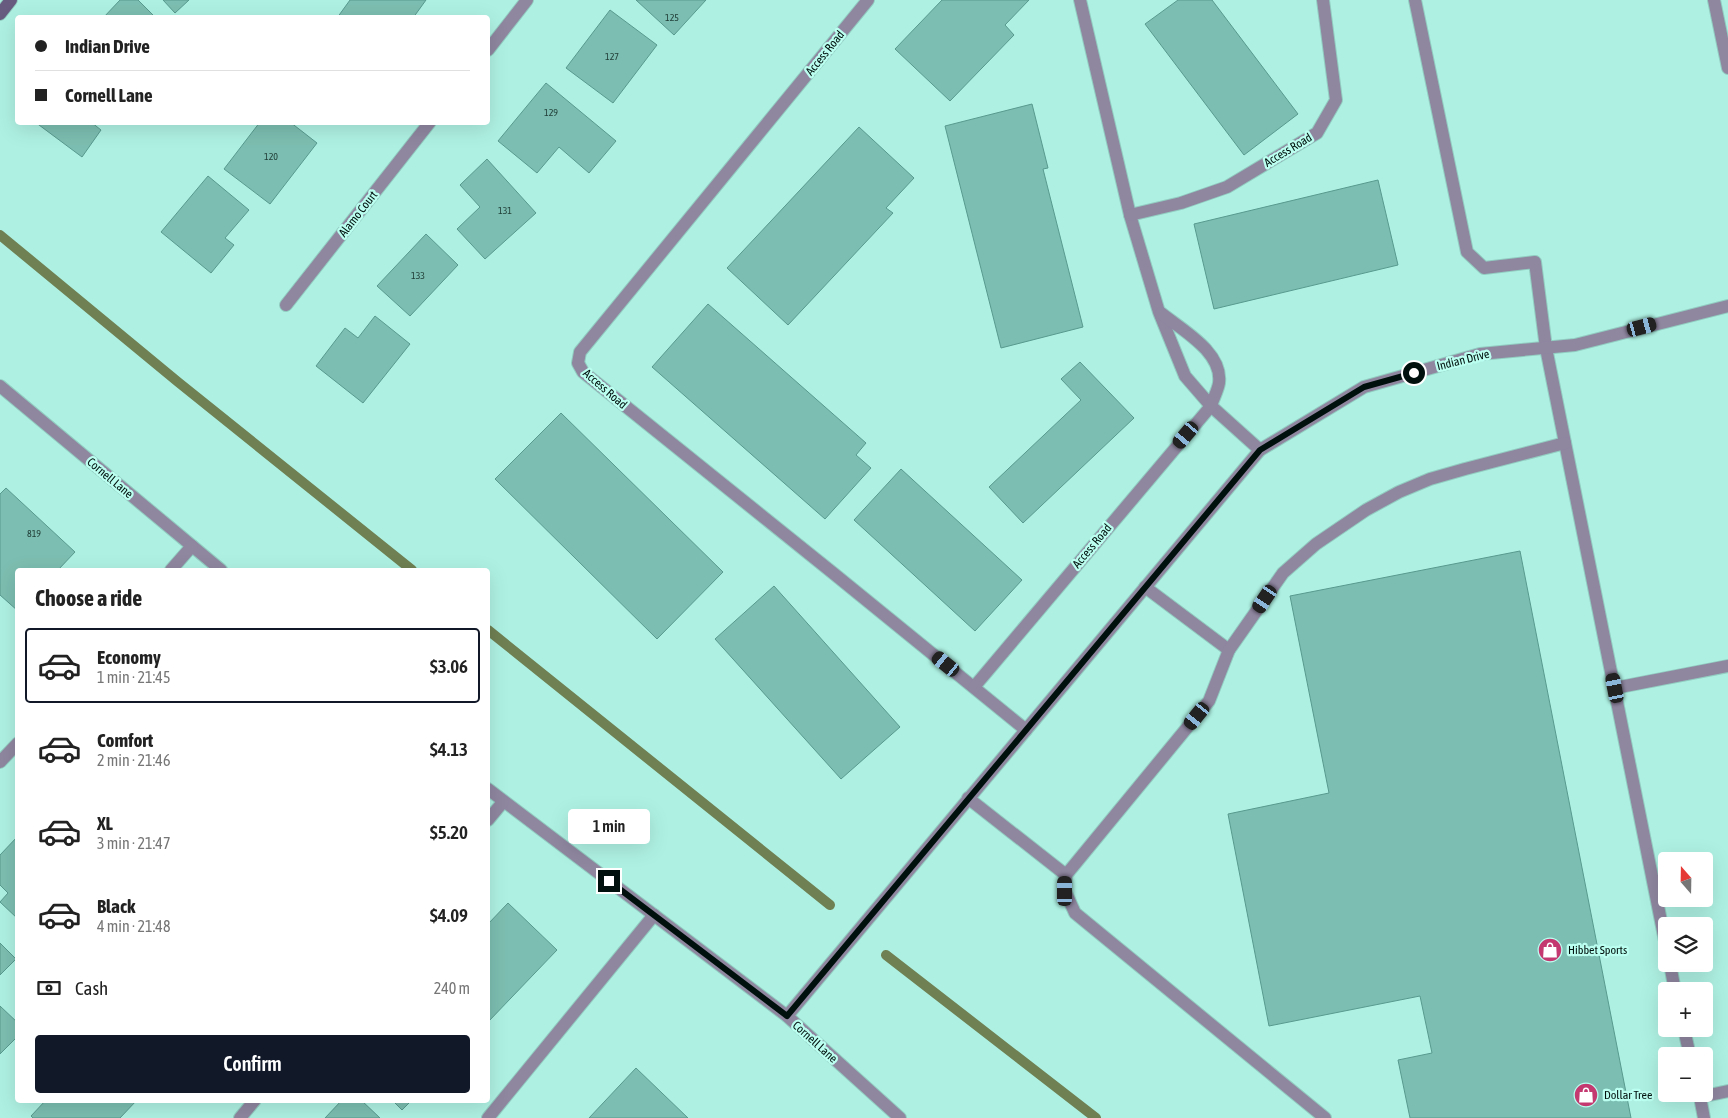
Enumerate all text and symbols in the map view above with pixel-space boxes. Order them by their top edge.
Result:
house number: 125 [665,12,679,23]
street label: Access Road [803,28,847,78]
text: Indian Drive [65,35,150,57]
house number: 127 [605,51,619,62]
text: Cornell Lane [65,84,153,106]
house number: 129 [544,107,558,118]
street label: Access Road [1262,130,1314,170]
house number: 120 [264,151,278,162]
street label: Alamo Court [336,188,381,240]
house number: 131 [498,205,512,216]
house number: 133 [411,270,425,281]
car [1625,316,1658,338]
street label: Indian Drive [1435,347,1491,373]
route start [1403,362,1425,384]
street label: Access Road [580,366,630,412]
car [1170,419,1201,451]
street label: Cornell Lane [84,455,136,501]
street label: Access Road [1070,521,1114,571]
house number: 819 [27,528,41,539]
car [1250,582,1279,616]
text: Choose a ride [35,585,142,611]
icon: car [37,643,82,688]
text: Economy [97,646,161,668]
car [929,649,962,679]
text: $3.06 [430,655,468,677]
text: 1 min · 21:45 [97,668,170,686]
car [1604,672,1625,704]
car [1181,700,1212,732]
icon: car [37,726,82,771]
text: Comfort [97,729,153,751]
text: $4.13 [430,738,468,760]
text: 2 min · 21:46 [97,751,170,769]
callout: 1 min [568,808,650,844]
icon: car [37,809,82,854]
text: XL [97,812,113,834]
text: 1 min [593,817,625,835]
text: $5.20 [430,821,468,843]
text: 3 min · 21:47 [97,834,170,852]
north arrow [1658,852,1712,908]
map controls [1658,852,1713,1102]
route end [598,870,620,892]
car [1057,876,1072,906]
icon: car [37,892,82,937]
text: Black [97,895,135,917]
text: $4.09 [430,904,468,926]
text: 4 min · 21:48 [97,917,170,935]
button: layers [1658,917,1713,972]
shop icon: Hibbet Sports [1537,937,1563,963]
place label: Hibbet Sports [1568,943,1627,957]
icon: cash [35,974,63,1002]
text: Cash [75,977,108,999]
text: 240 m [434,979,470,997]
button: + [1658,982,1713,1037]
street label: Cornell Lane [790,1018,840,1066]
button: Confirm [35,1035,470,1093]
button: − [1658,1047,1713,1102]
shop icon: Dollar Tree [1573,1082,1599,1108]
place label: Dollar Tree [1604,1088,1652,1102]

